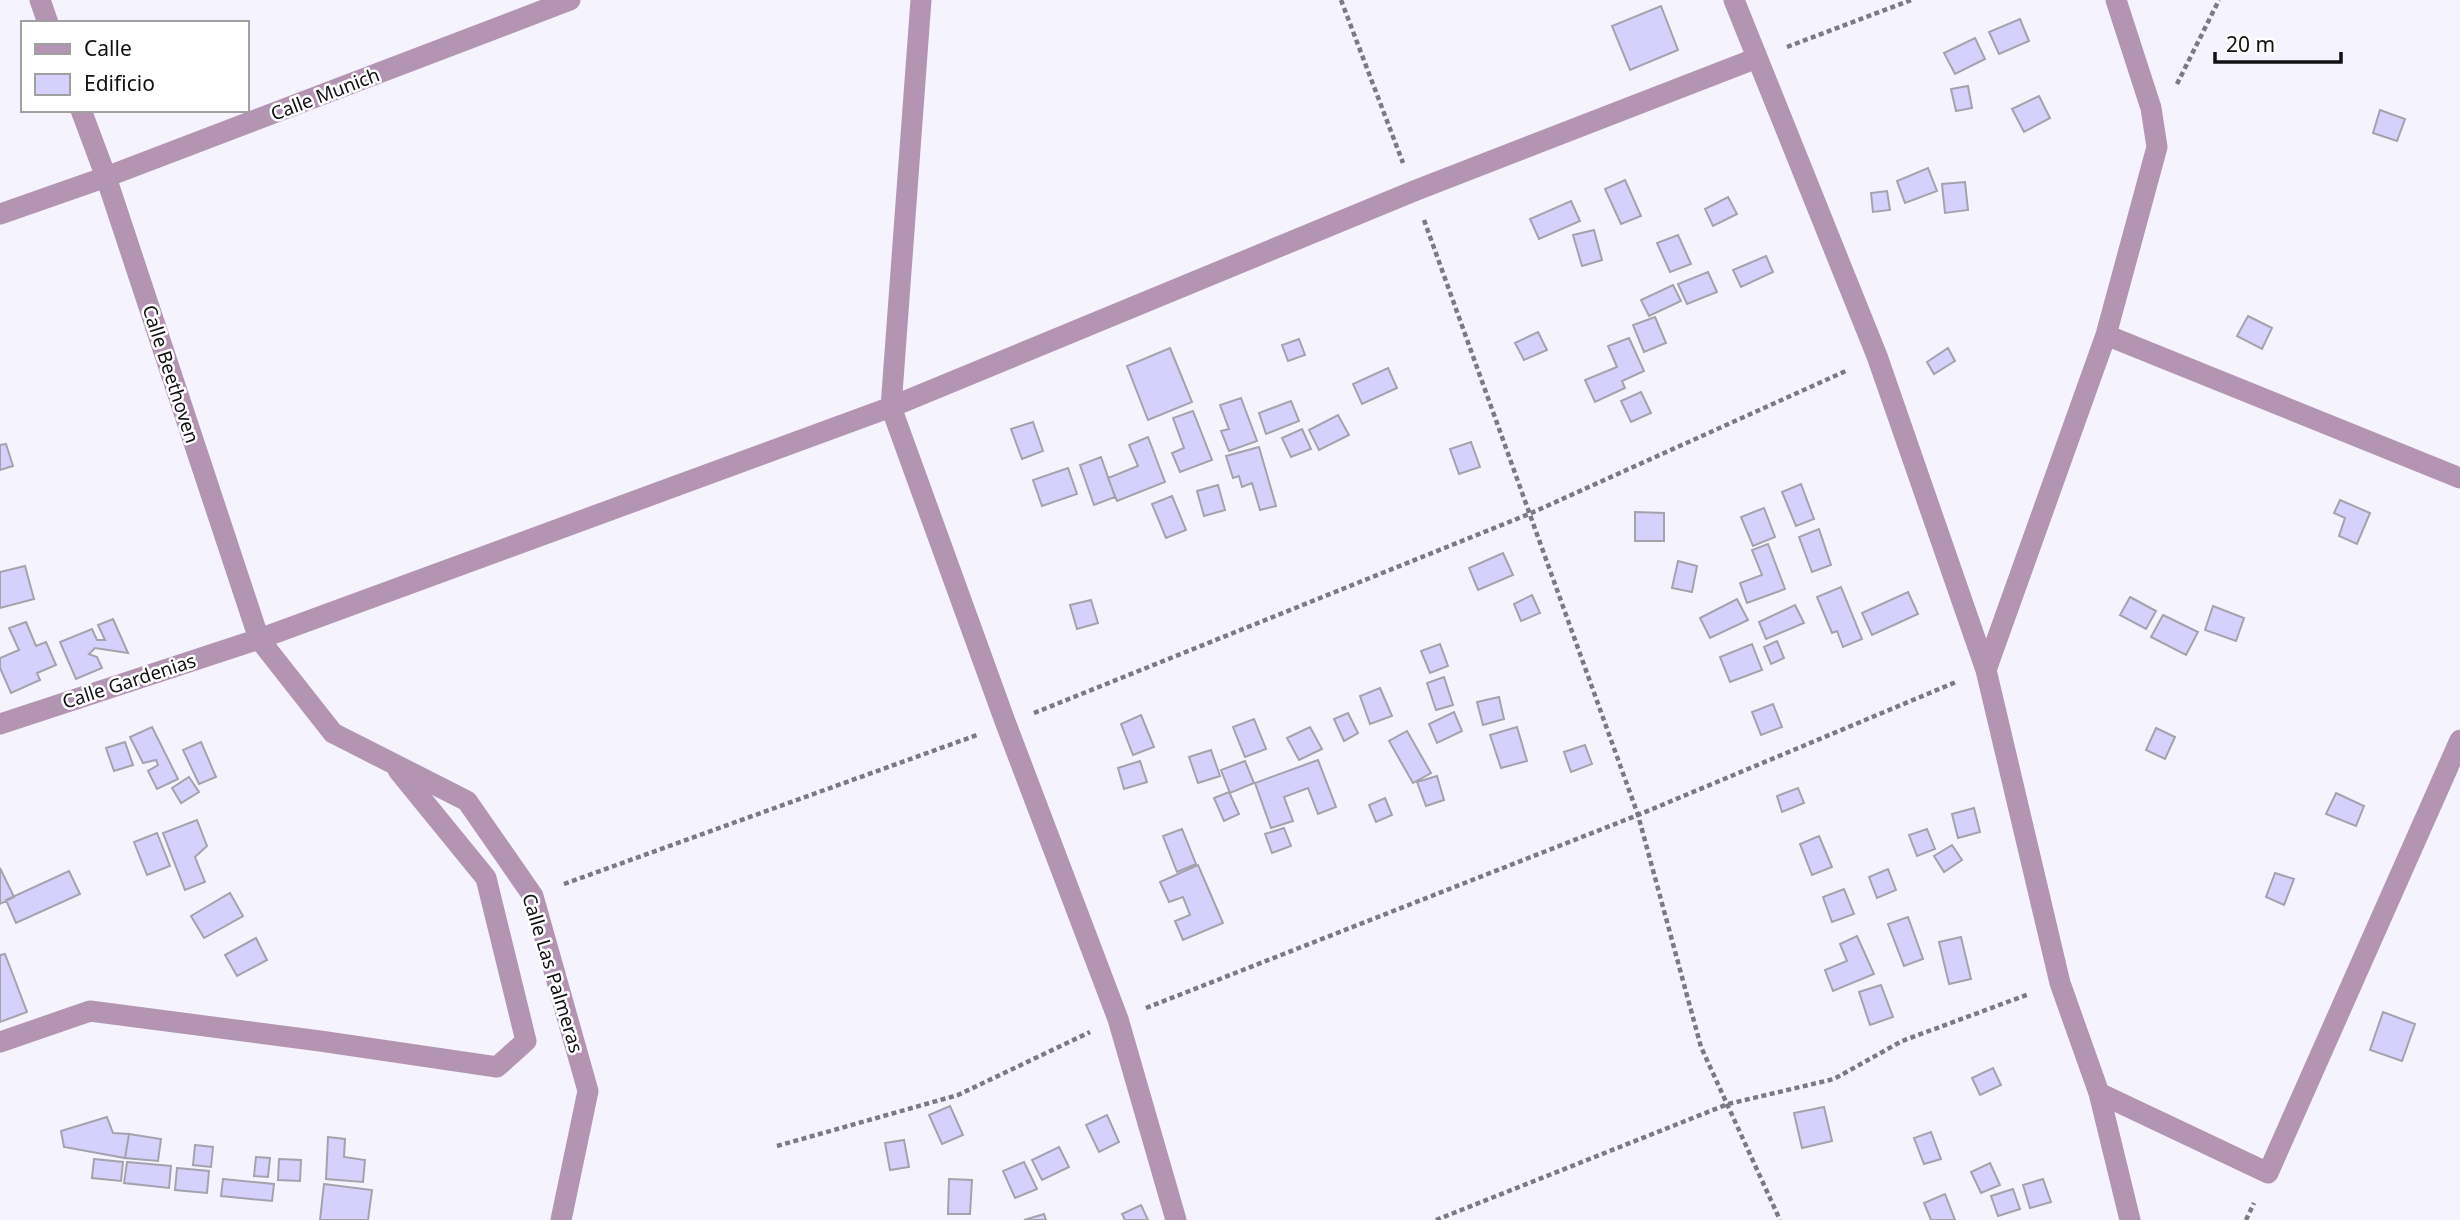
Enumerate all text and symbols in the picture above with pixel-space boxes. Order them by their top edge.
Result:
legend [21,21,248,112]
scale bar [2215,21,2341,65]
text: 20 m [2226,30,2275,58]
text: Calle [84,34,132,62]
street label: Calle Munich [267,61,383,127]
text: Edificio [84,69,155,97]
street label: Calle Beethoven [136,302,206,446]
street label: Calle Gardenias [59,647,199,715]
street label: Calle Las Palmeras [516,890,590,1056]

